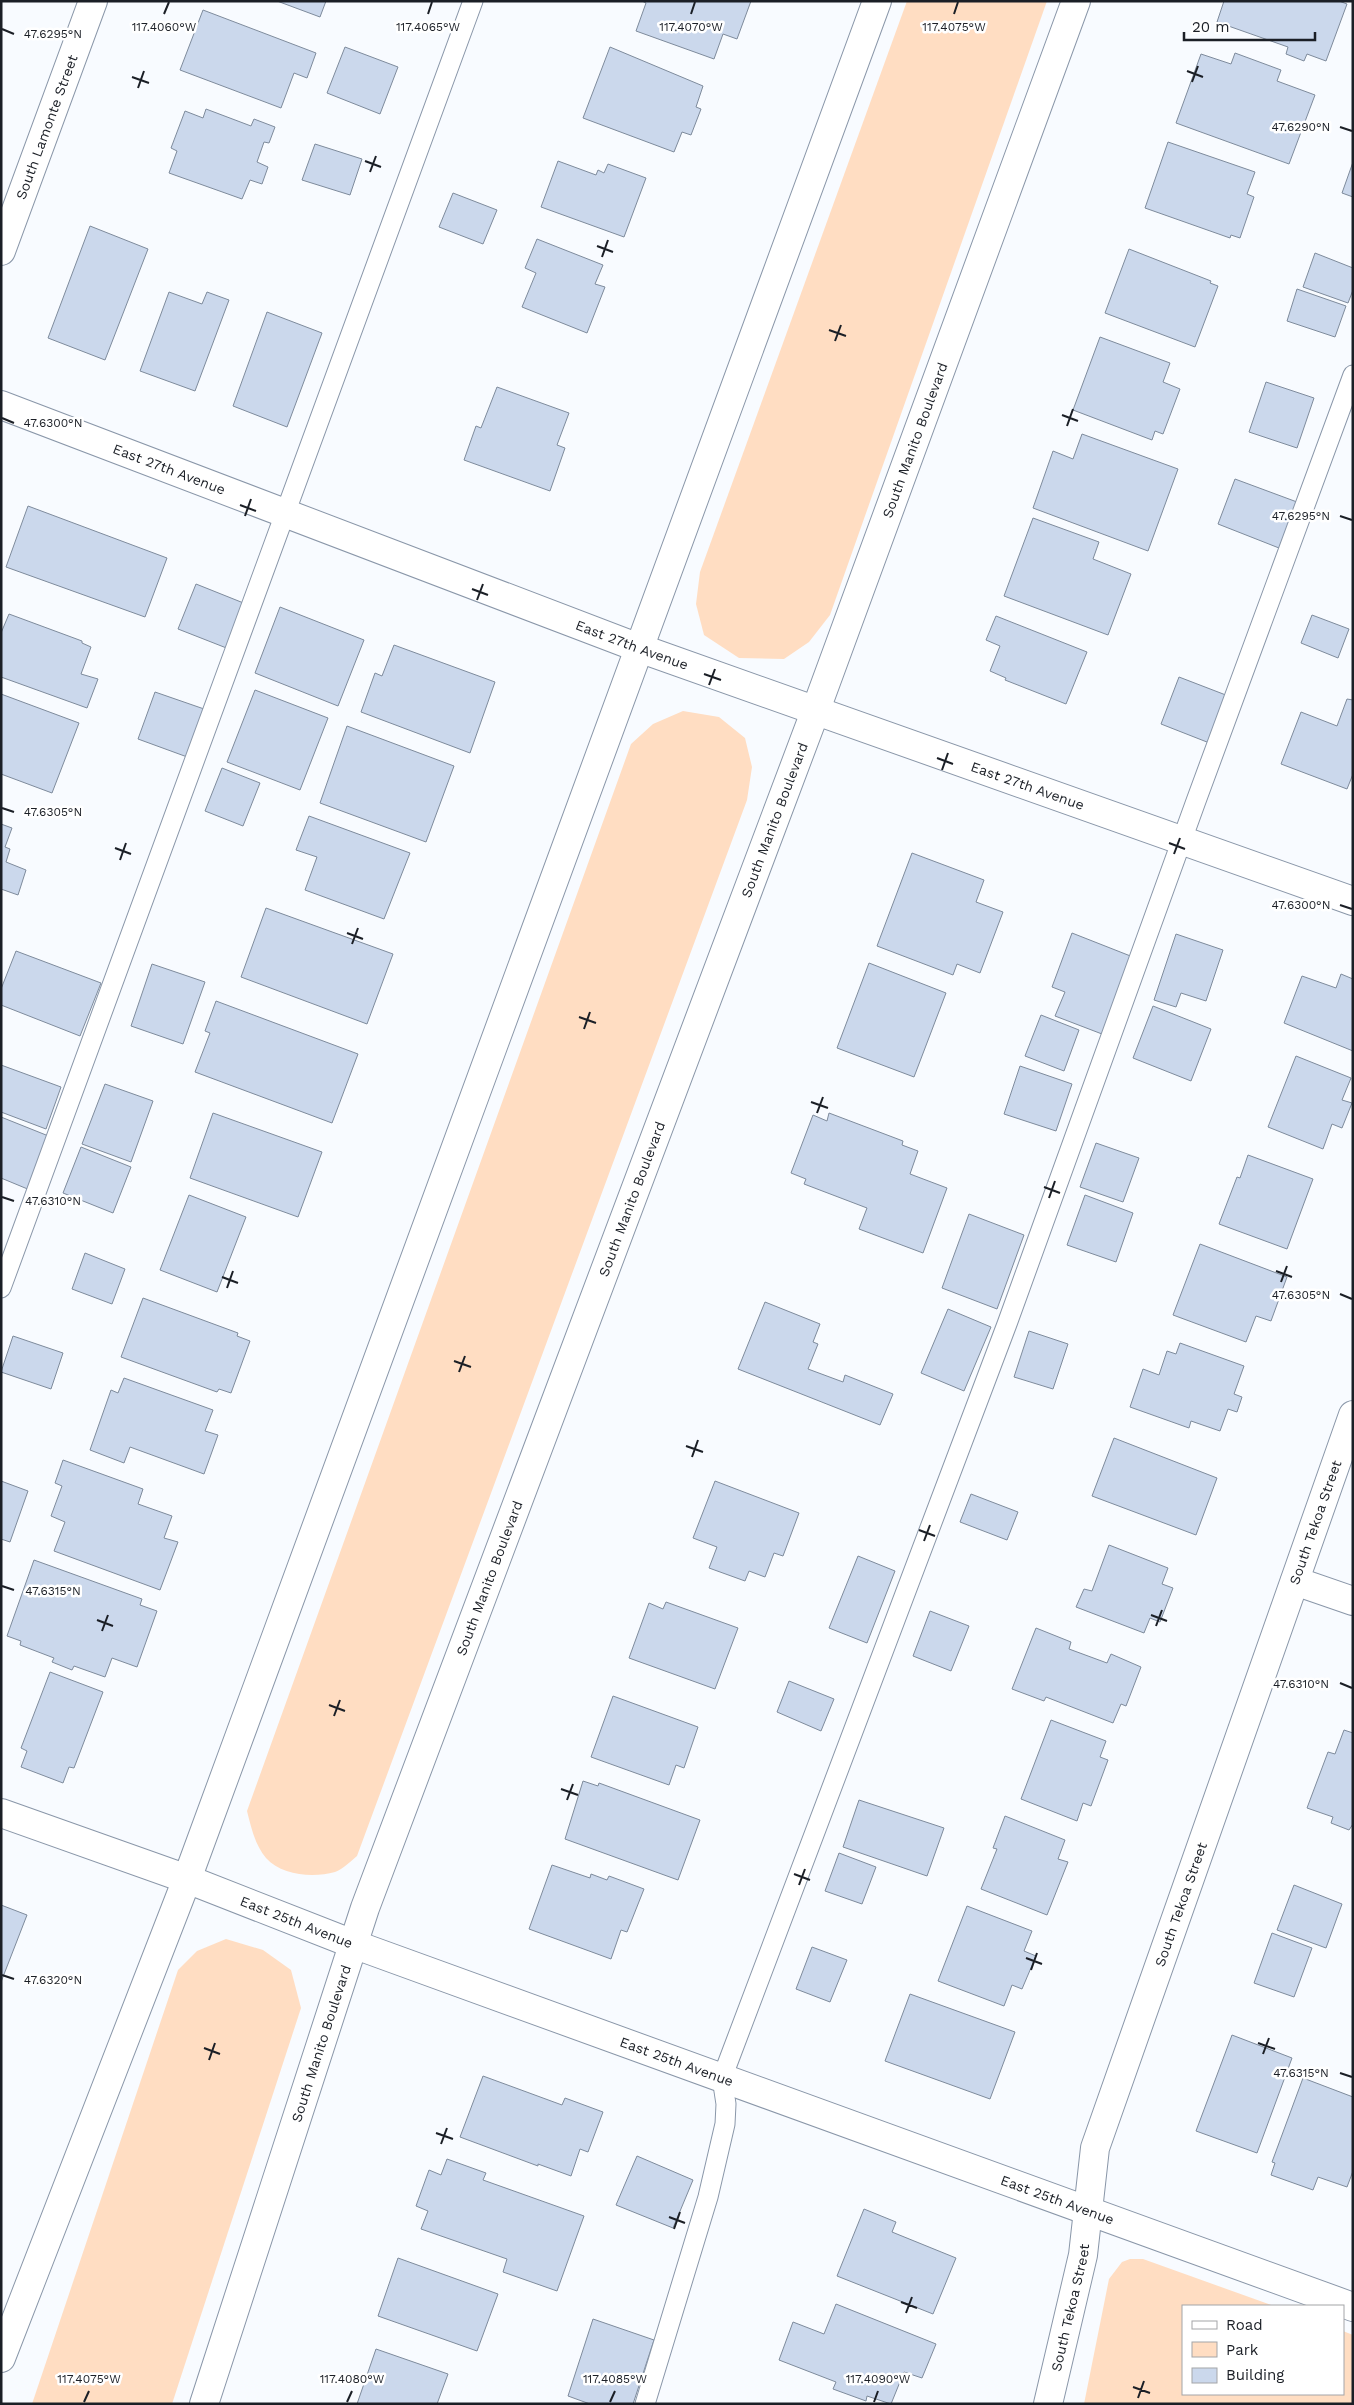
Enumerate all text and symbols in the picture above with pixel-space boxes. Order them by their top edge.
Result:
scale bar [1184,10,1315,42]
text: 20 m [1192,18,1230,36]
text: 117.4060°W [132,20,197,34]
text: 117.4065°W [396,20,461,34]
text: 117.4070°W [659,20,723,34]
text: 117.4075°W [922,20,986,34]
text: 47.6295°N [24,27,82,41]
street label: South Lamonte Street [13,52,81,202]
text: 47.6290°N [1272,120,1330,134]
street label: South Manito Boulevard [879,360,951,520]
text: 47.6300°N [24,416,82,430]
street label: East 27th Avenue [111,440,228,498]
text: 47.6295°N [1272,509,1330,523]
street label: East 27th Avenue [573,617,690,673]
street label: South Manito Boulevard [738,740,811,900]
street label: East 27th Avenue [969,758,1086,813]
text: 47.6305°N [24,805,82,819]
text: 47.6300°N [1272,898,1330,912]
street label: South Manito Boulevard [595,1119,668,1279]
text: 47.6310°N [25,1194,81,1208]
text: 47.6305°N [1272,1288,1330,1302]
street label: South Tekoa Street [1286,1458,1344,1587]
street label: South Manito Boulevard [453,1498,526,1658]
text: 47.6315°N [25,1584,81,1598]
text: 47.6310°N [1273,1677,1329,1691]
street label: South Tekoa Street [1152,1840,1210,1969]
street label: East 25th Avenue [238,1893,355,1951]
street label: South Manito Boulevard [288,1963,354,2124]
text: 47.6320°N [24,1973,82,1987]
street label: East 25th Avenue [618,2034,736,2089]
text: 47.6315°N [1273,2066,1329,2080]
street label: East 25th Avenue [998,2172,1116,2228]
street label: South Tekoa Street [1048,2243,1092,2373]
legend [1182,2305,1344,2395]
text: Road [1226,2316,1263,2334]
text: Park [1226,2341,1259,2359]
text: Building [1226,2366,1284,2384]
text: 117.4075°W [57,2372,121,2386]
text: 117.4080°W [320,2372,385,2386]
text: 117.4085°W [583,2372,648,2386]
text: 117.4090°W [846,2372,911,2386]

